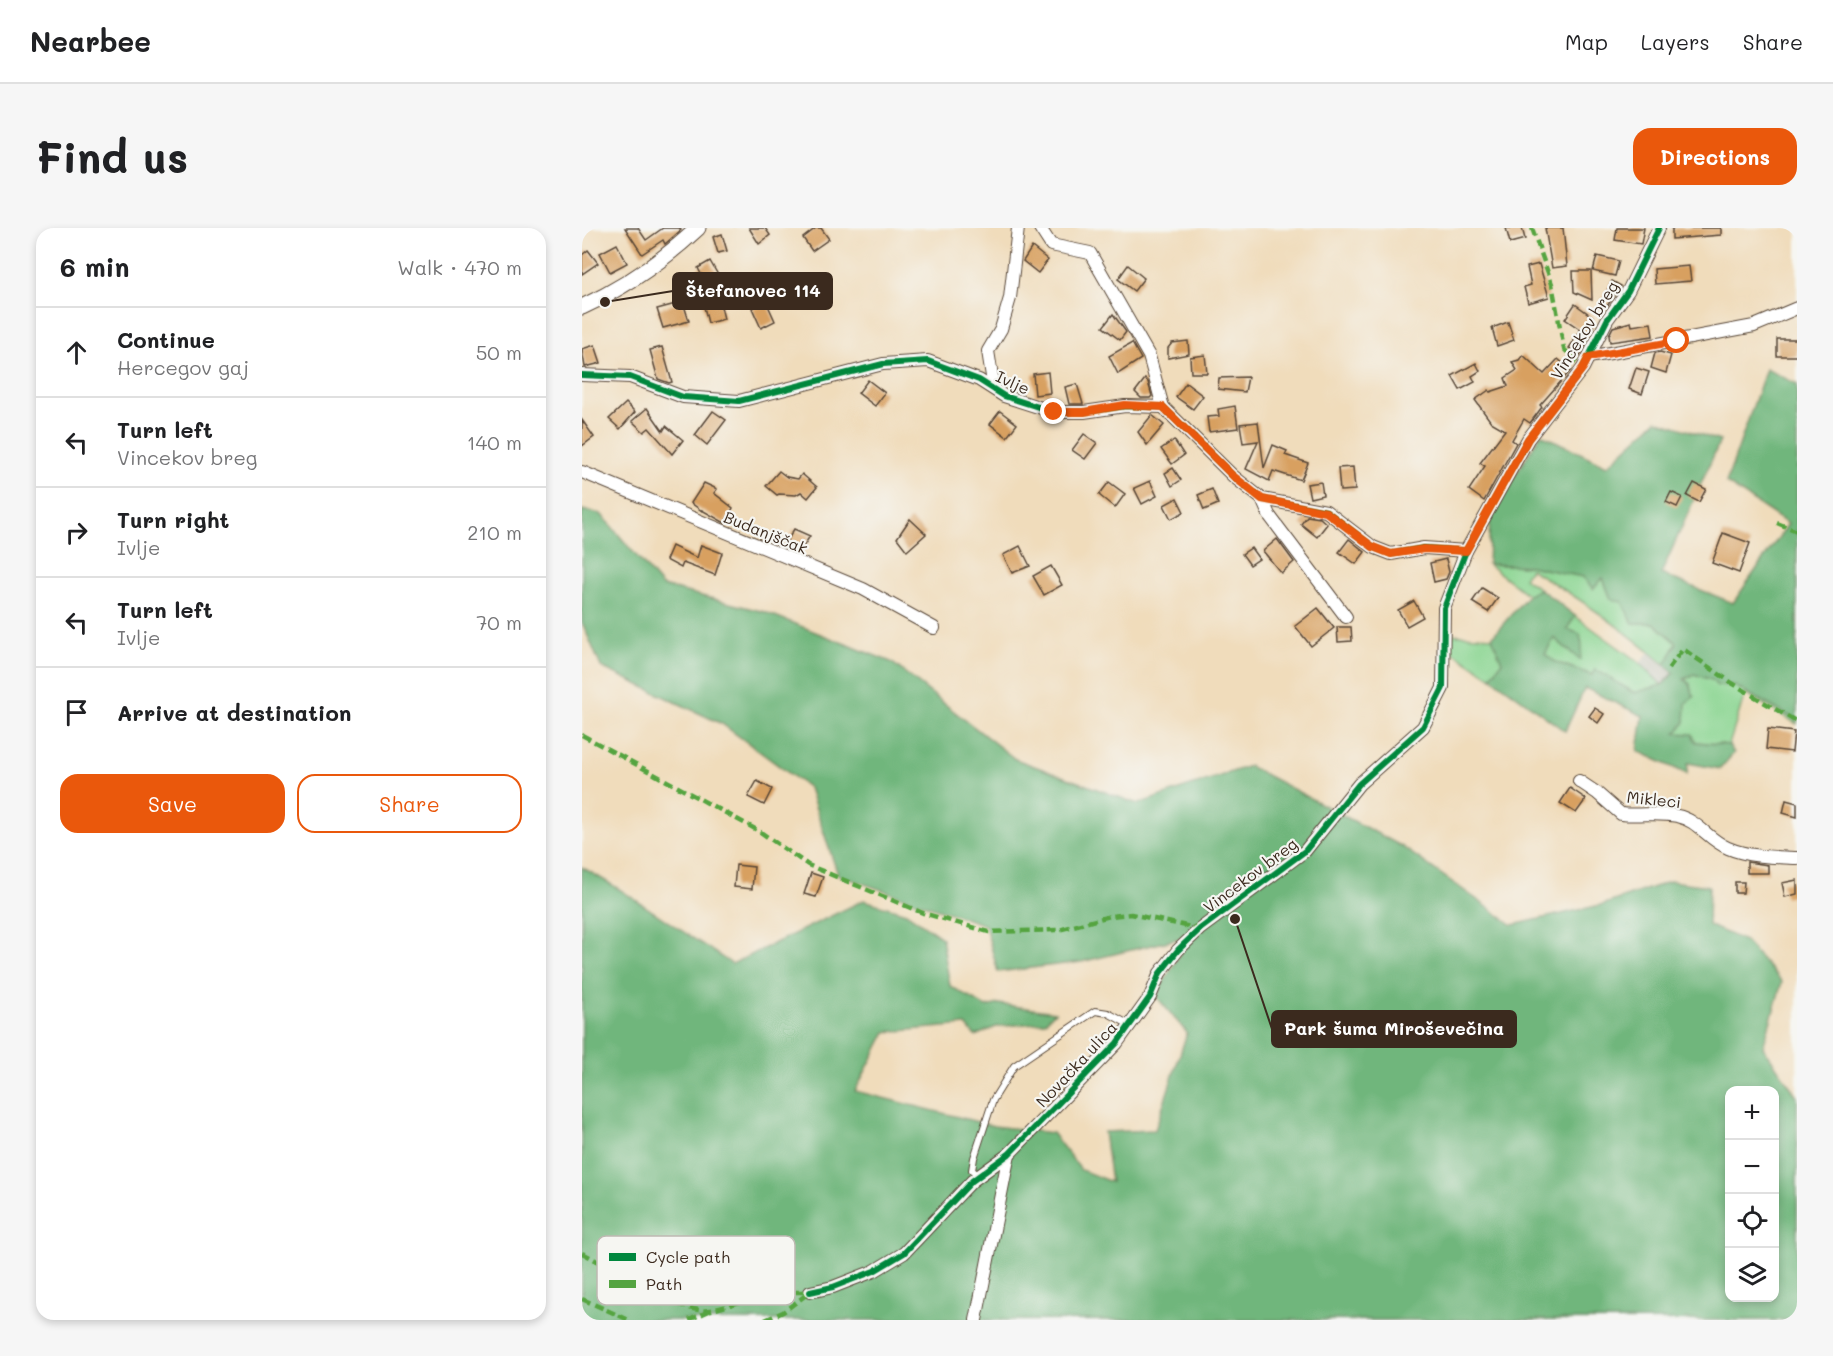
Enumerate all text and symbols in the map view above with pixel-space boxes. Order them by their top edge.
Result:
text: Nearbee [30,23,151,59]
text: Map [1565,28,1608,55]
text: Layers [1641,28,1710,55]
text: Share [1743,28,1803,55]
button: Directions [1633,128,1797,185]
text: Find us [36,129,188,184]
text: 6 min [60,250,129,284]
text: Walk · 470 m [397,254,522,280]
callout: Štefanovec 114 [673,273,832,309]
street label: Vincekov breg [1545,277,1623,383]
text: Štefanovec 114 [685,278,821,302]
text: Continue [117,325,215,354]
route start [1663,327,1689,353]
icon: ahead [60,336,93,369]
text: 50 m [476,339,522,365]
text: Hercegov gaj [117,354,249,380]
street label: Ivlje [993,365,1033,399]
route end [1040,398,1066,424]
text: Turn left [117,415,213,444]
icon: left [60,426,93,459]
text: 140 m [467,429,522,455]
text: Vincekov breg [117,444,257,470]
text: Turn right [117,505,229,534]
street label: Budanjščak [721,506,811,558]
icon: right [60,516,93,549]
text: 210 m [467,519,522,545]
text: Ivlje [117,534,160,560]
text: Turn left [117,595,213,624]
icon: left [60,606,93,639]
text: 70 m [476,609,522,635]
text: Ivlje [117,624,160,650]
icon: arrive [60,696,93,729]
text: Arrive at destination [117,698,352,727]
button: Save [60,774,285,833]
button: Share [297,774,522,833]
street label: Mikleci [1626,786,1682,812]
street label: Vincekov breg [1199,833,1301,917]
callout: Park šuma Miroševečina [1272,1011,1516,1047]
text: Park šuma Miroševečina [1284,1016,1504,1040]
street label: Novačka ulica [1031,1017,1121,1111]
map controls [1725,1086,1779,1302]
button: + [1725,1086,1779,1140]
button: − [1725,1140,1779,1194]
button: locate [1725,1194,1779,1248]
legend [597,1236,795,1305]
text: Cycle path [646,1246,730,1267]
button: layers [1725,1248,1779,1302]
text: Path [646,1273,682,1294]

